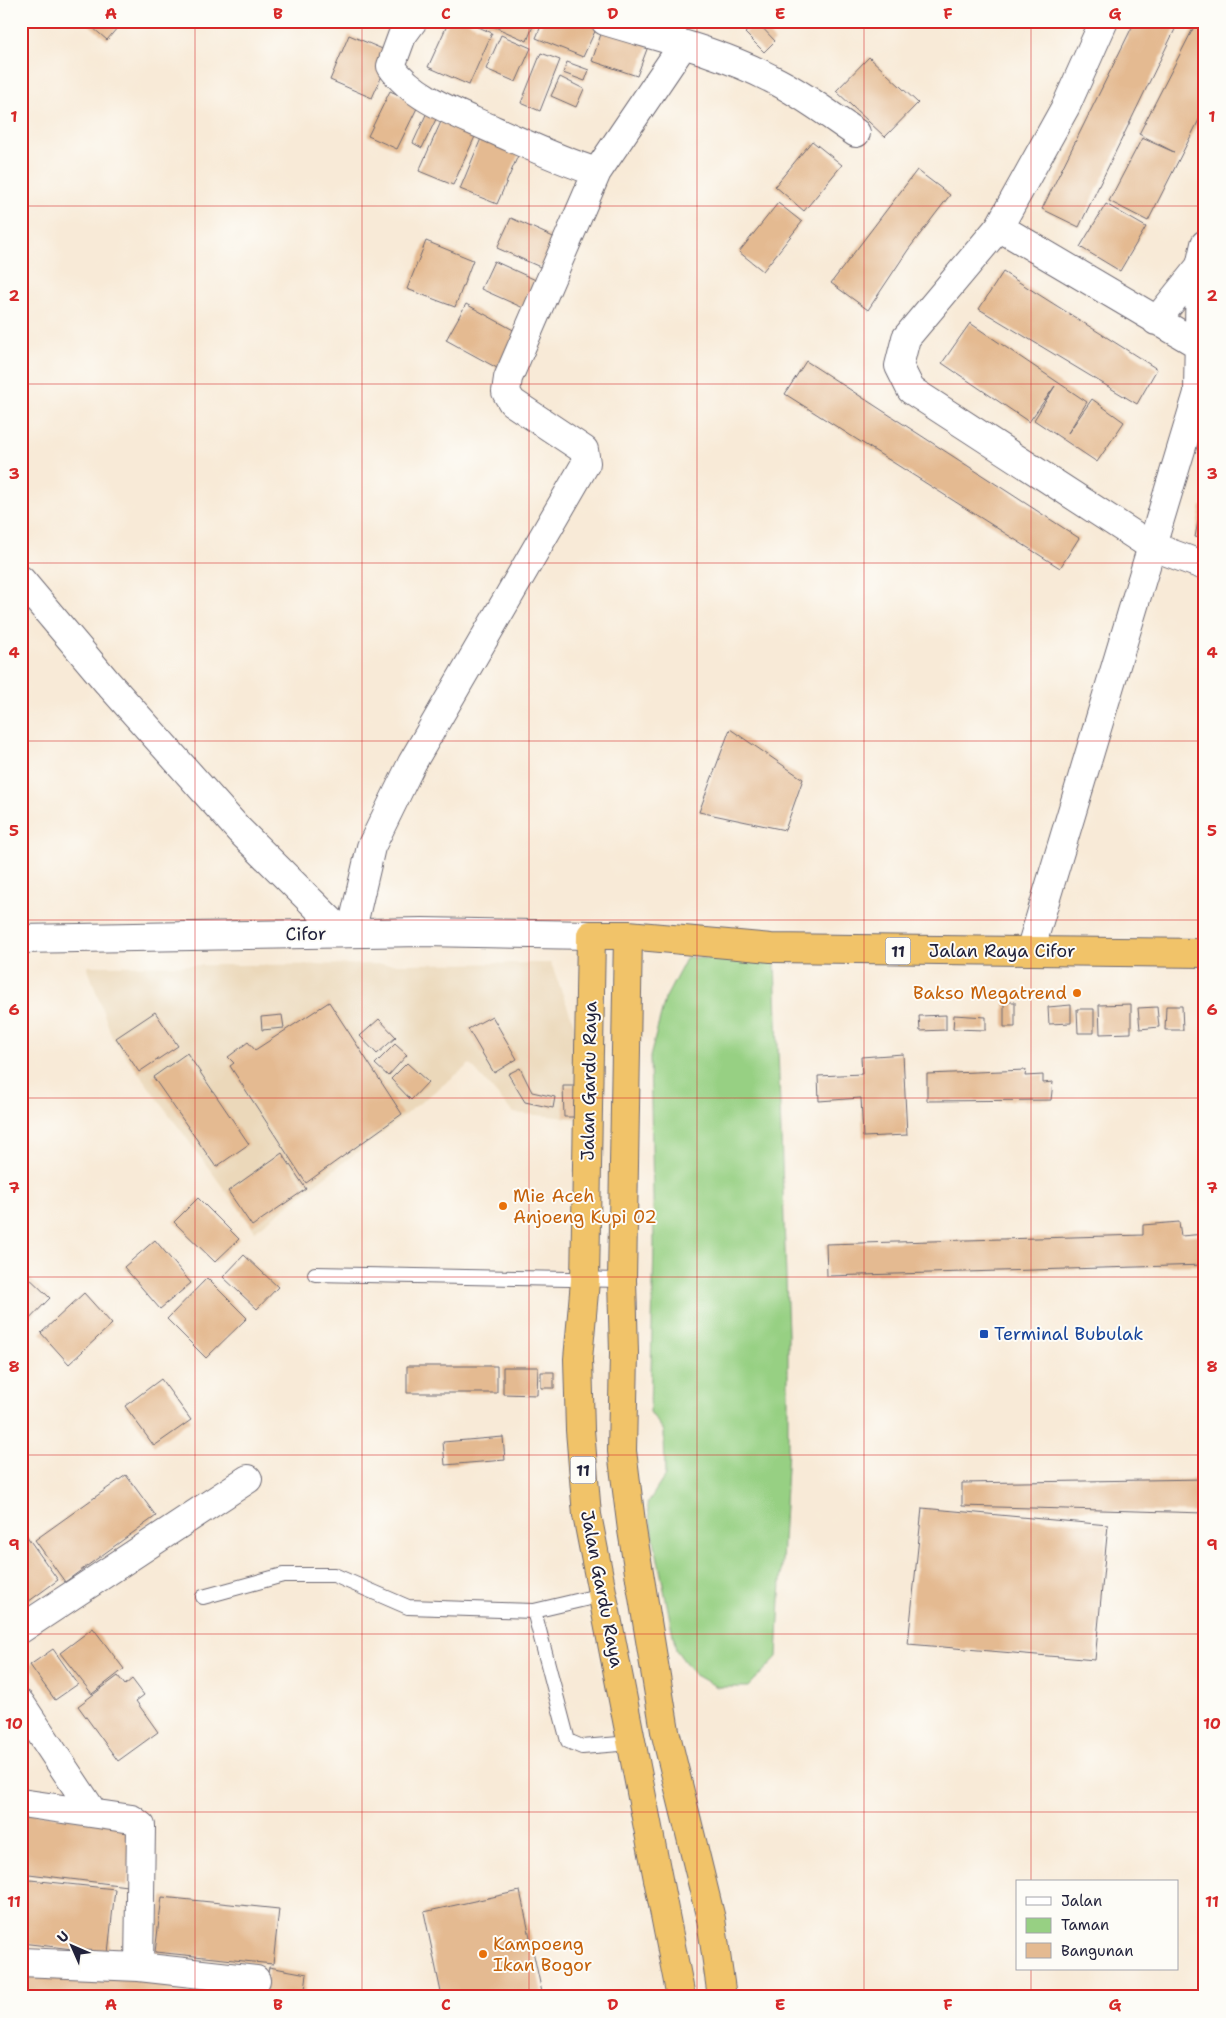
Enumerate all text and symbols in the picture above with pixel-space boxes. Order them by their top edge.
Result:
text: A [105,3,117,24]
text: B [273,3,283,24]
text: C [441,3,451,24]
text: D [607,3,619,24]
text: E [775,3,785,24]
text: F [943,3,953,24]
text: G [1109,3,1122,24]
text: 1 [10,106,18,127]
text: 1 [1208,106,1216,127]
text: 2 [8,285,20,306]
text: 2 [1206,285,1218,306]
text: 3 [8,463,20,484]
text: 3 [1206,463,1218,484]
text: 4 [8,642,20,663]
text: 4 [1206,642,1218,663]
text: 5 [9,820,19,841]
text: 5 [1207,820,1217,841]
street label: Cifor [285,922,327,946]
road number: 11 [886,938,910,964]
street label: Jalan Raya Cifor [929,939,1075,963]
place label: Bakso Megatrend [913,981,1067,1005]
marker: Bakso Megatrend [1071,987,1083,999]
text: 6 [8,999,20,1020]
text: 6 [1206,999,1218,1020]
street label: Jalan Gardu Raya [576,1001,602,1161]
text: 7 [8,1177,20,1198]
text: 7 [1206,1177,1218,1198]
place label: Mie Aceh Anjoeng Kupi 02 [513,1184,657,1229]
marker: Mie Aceh Anjoeng Kupi 02 [497,1200,509,1212]
place label: Terminal Bubulak [994,1322,1144,1346]
marker: Terminal Bubulak [978,1328,990,1340]
text: 8 [8,1356,20,1377]
text: 8 [1206,1356,1218,1377]
road number: 11 [570,1456,596,1484]
street label: Jalan Gardu Raya [575,1508,629,1670]
text: 9 [8,1534,20,1555]
text: 9 [1206,1534,1218,1555]
text: 10 [5,1713,23,1734]
text: 10 [1203,1713,1221,1734]
legend [1016,1880,1178,1970]
text: 11 [7,1891,21,1912]
text: Jalan [1061,1891,1102,1911]
text: 11 [1205,1891,1219,1912]
text: Taman [1061,1915,1109,1935]
north arrow [48,1920,98,1970]
text: U [53,1927,73,1947]
place label: Kampoeng Ikan Bogor [493,1932,592,1977]
text: Bangunan [1061,1941,1133,1961]
marker: Kampoeng Ikan Bogor [477,1948,489,1960]
text: A [105,1994,117,2015]
text: B [273,1994,283,2015]
text: C [441,1994,451,2015]
text: D [607,1994,619,2015]
text: E [775,1994,785,2015]
text: F [943,1994,953,2015]
text: G [1109,1994,1122,2015]

